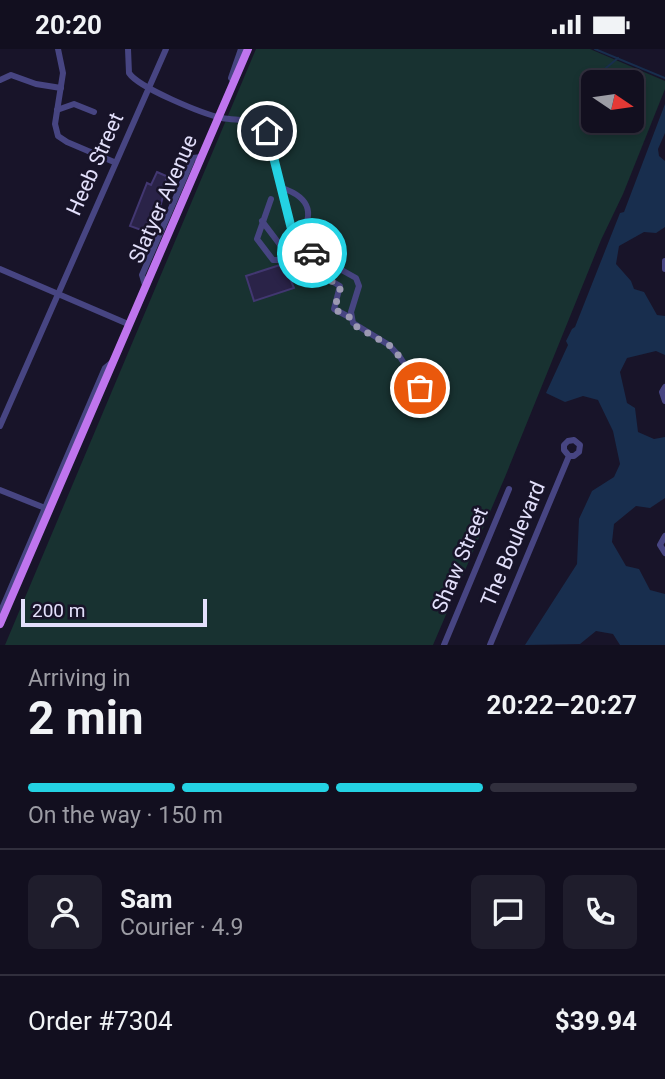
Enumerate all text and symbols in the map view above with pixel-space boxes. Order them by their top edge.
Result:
text: 20:20 [35,10,102,40]
north arrow [581,70,644,133]
map controls [581,70,644,133]
pin [237,101,297,161]
street label: Heeb Street [62,109,128,219]
icon: home [248,112,286,150]
street label: Slatyer Avenue [124,131,202,267]
courier [277,218,347,288]
icon: car [293,234,331,272]
pin [390,358,450,418]
icon: bag [401,369,439,407]
street label: The Boulevard [476,478,550,610]
street label: Shaw Street [427,504,493,616]
scale bar [21,596,206,628]
text: 200 m [32,599,85,622]
text: Arriving in [28,665,131,692]
text: 20:22–20:27 [487,690,637,720]
text: 2 min [28,691,144,745]
text: On the way · 150 m [28,802,223,829]
button: person [28,875,102,949]
button: chat [471,875,545,949]
button: phone [563,875,637,949]
text: Sam [120,884,172,914]
text: Courier · 4.9 [120,914,243,941]
text: Order #7304 [28,1006,173,1036]
text: $39.94 [555,1006,637,1036]

